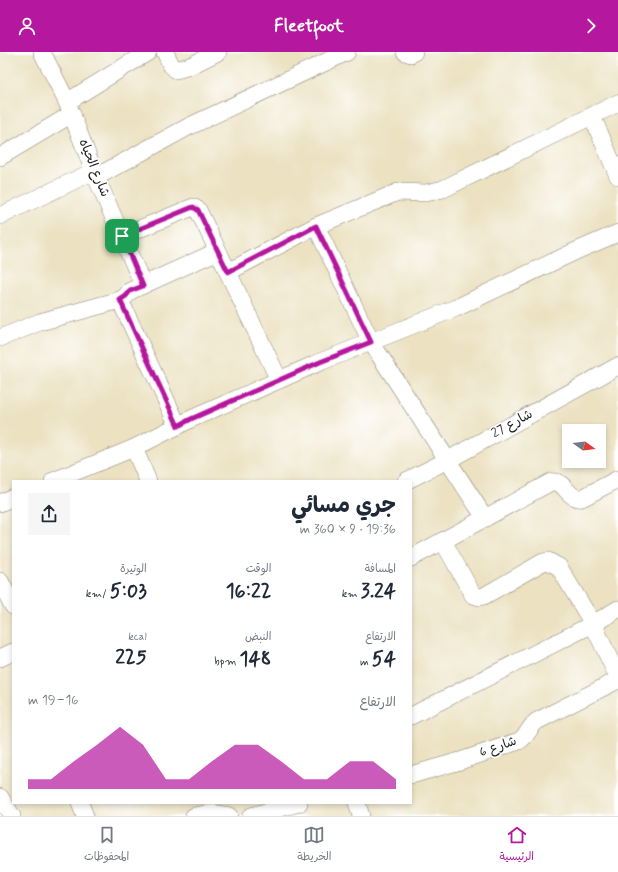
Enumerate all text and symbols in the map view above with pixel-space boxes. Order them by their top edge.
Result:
text: Fleetfoot [274,14,344,38]
icon: person [16,15,38,37]
icon: forward [580,15,602,37]
street label: شارع الحياه [75,137,113,199]
pin [105,219,139,253]
icon: arrive [111,225,133,247]
street label: شارع 27 [488,406,536,442]
north arrow [562,424,606,468]
map controls [562,424,606,468]
text: جري مسائي [291,492,396,520]
button: share [28,493,70,535]
text: 19:36 · 9 × 360 m [300,521,396,538]
text: الوتيرة [120,562,147,576]
text: الوقت [246,562,271,576]
text: المسافة [365,562,396,576]
text: 5:03 [110,578,147,605]
text: 16:22 [226,578,271,605]
text: 3.24 [361,578,396,605]
text: /km [86,587,110,601]
text: km [342,587,361,601]
text: kcal [128,630,147,644]
text: النبض [245,630,271,644]
text: الارتفاع [365,630,396,644]
text: 225 [115,644,147,671]
text: 148 [239,646,271,673]
text: 54 [372,646,396,673]
text: bpm [214,655,239,669]
text: m [360,655,372,669]
text: 16–19 m [28,692,78,709]
text: الارتفاع [360,694,396,711]
street label: شارع 6 [477,733,519,761]
tab: المحفوظات [84,824,129,866]
tab: الخريطة [297,824,332,866]
tab: الرئيسية [500,824,534,866]

